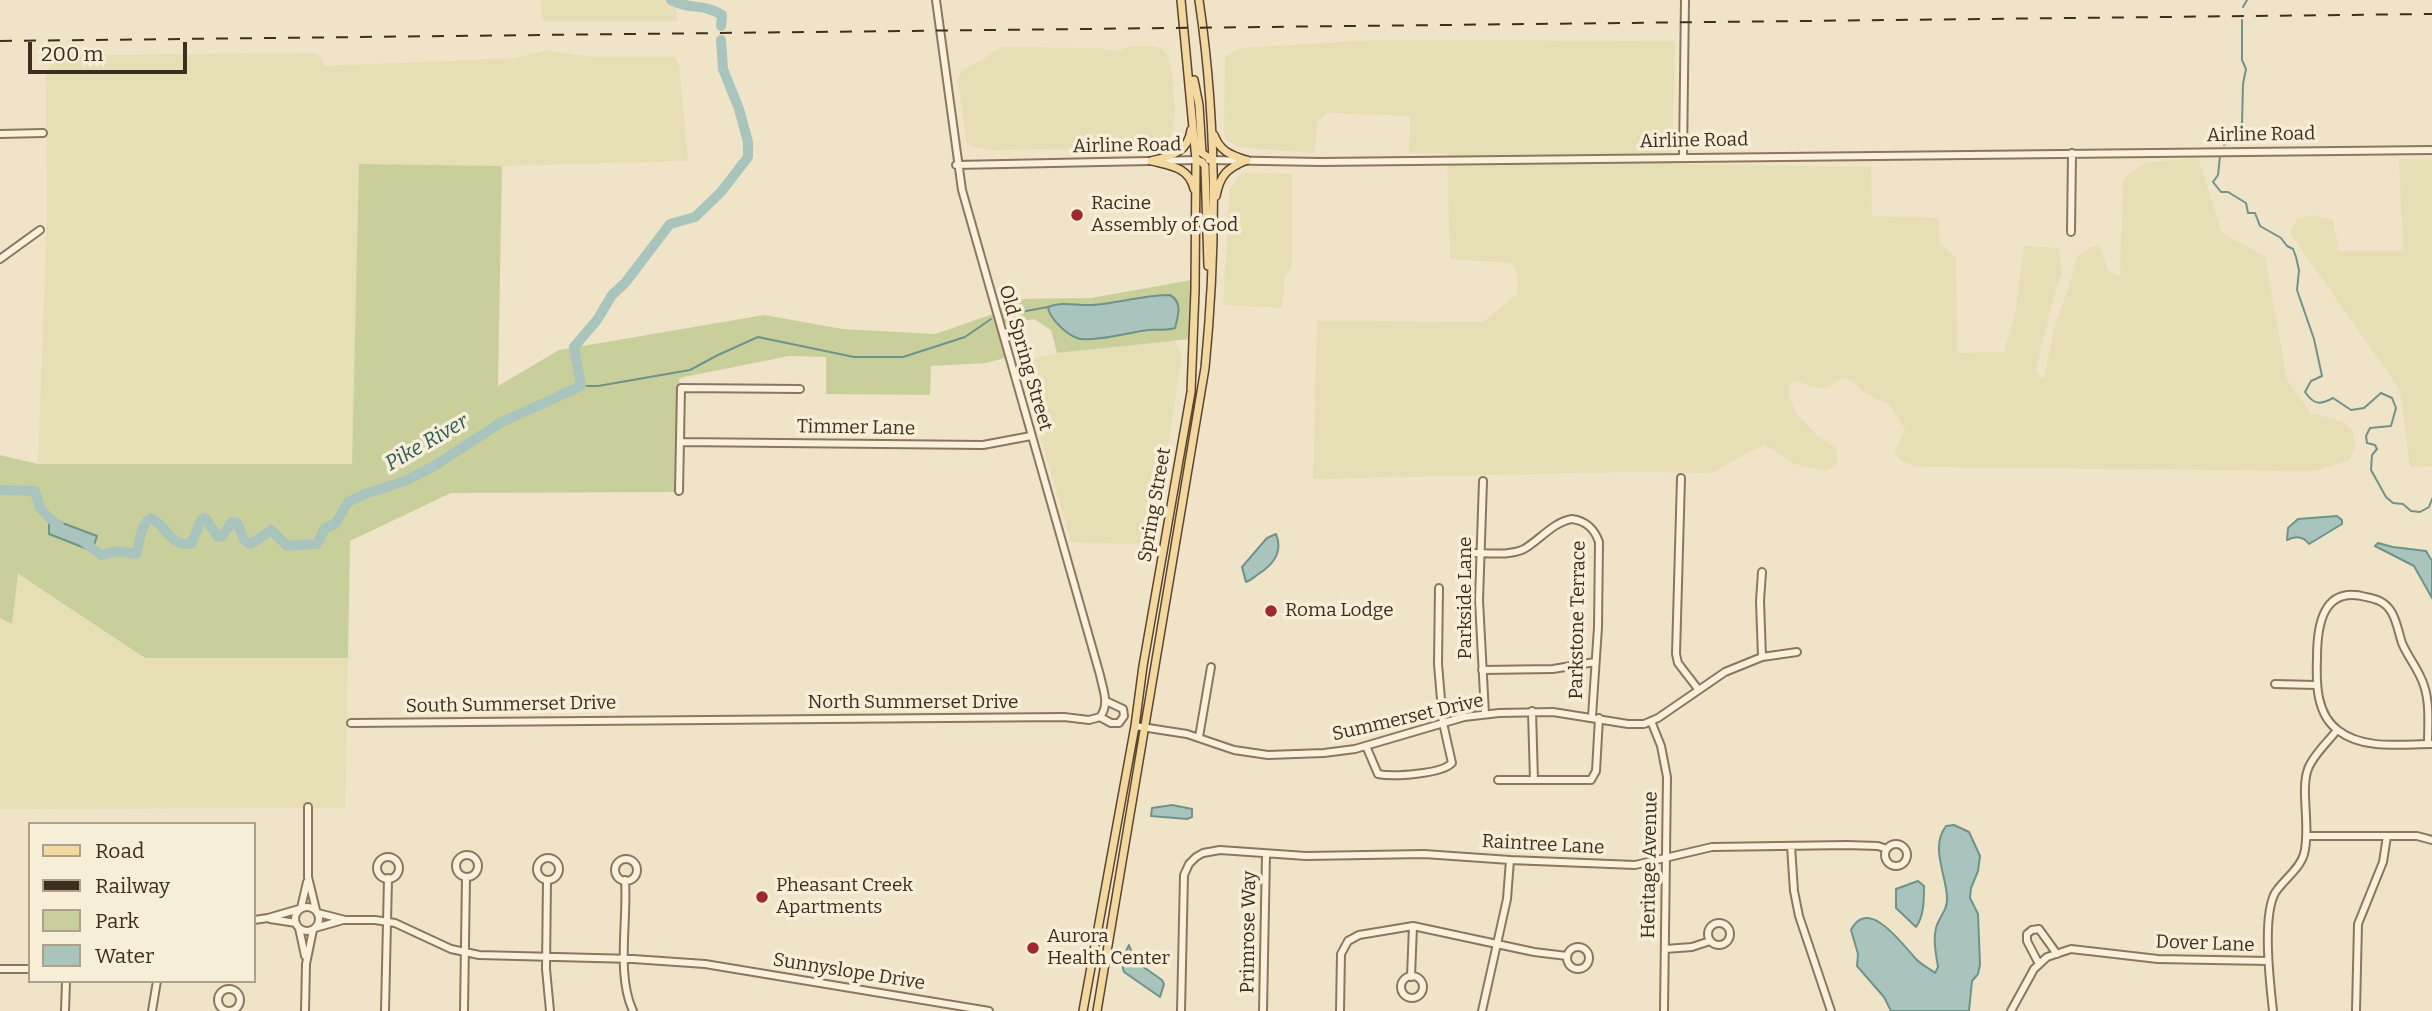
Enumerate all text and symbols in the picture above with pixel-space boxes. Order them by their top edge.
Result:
scale bar [32,28,191,72]
text: 200 m [41,41,104,67]
street label: Airline Road [2206,123,2316,147]
street label: Airline Road [1639,129,1749,153]
street label: Airline Road [1072,134,1182,158]
place label: Racine Assembly of God [1091,193,1238,237]
marker: Racine Assembly of God [1069,207,1085,223]
street label: Old Spring Street [993,282,1057,434]
water label: Pike River [381,409,473,477]
street label: Timmer Lane [797,416,915,440]
street label: Spring Street [1134,446,1176,564]
street label: Parkside Lane [1455,537,1477,659]
street label: Parkstone Terrace [1565,540,1591,700]
place label: Roma Lodge [1285,600,1394,622]
marker: Roma Lodge [1263,603,1279,619]
street label: Summerset Drive [1330,689,1486,747]
street label: South Summerset Drive [405,692,617,718]
street label: North Summerset Drive [808,692,1018,714]
street label: Heritage Avenue [1637,791,1663,939]
legend [28,822,256,983]
street label: Raintree Lane [1481,830,1605,860]
text: Road [95,838,144,864]
street label: Primrose Way [1237,870,1261,994]
text: Railway [95,873,170,899]
place label: Pheasant Creek Apartments [776,875,913,919]
marker: Pheasant Creek Apartments [754,889,770,905]
text: Park [95,908,139,934]
place label: Aurora Health Center [1047,926,1170,970]
street label: Dover Lane [2155,931,2255,957]
marker: Aurora Health Center [1025,940,1041,956]
text: Water [95,943,154,969]
street label: Sunnyslope Drive [771,949,927,995]

